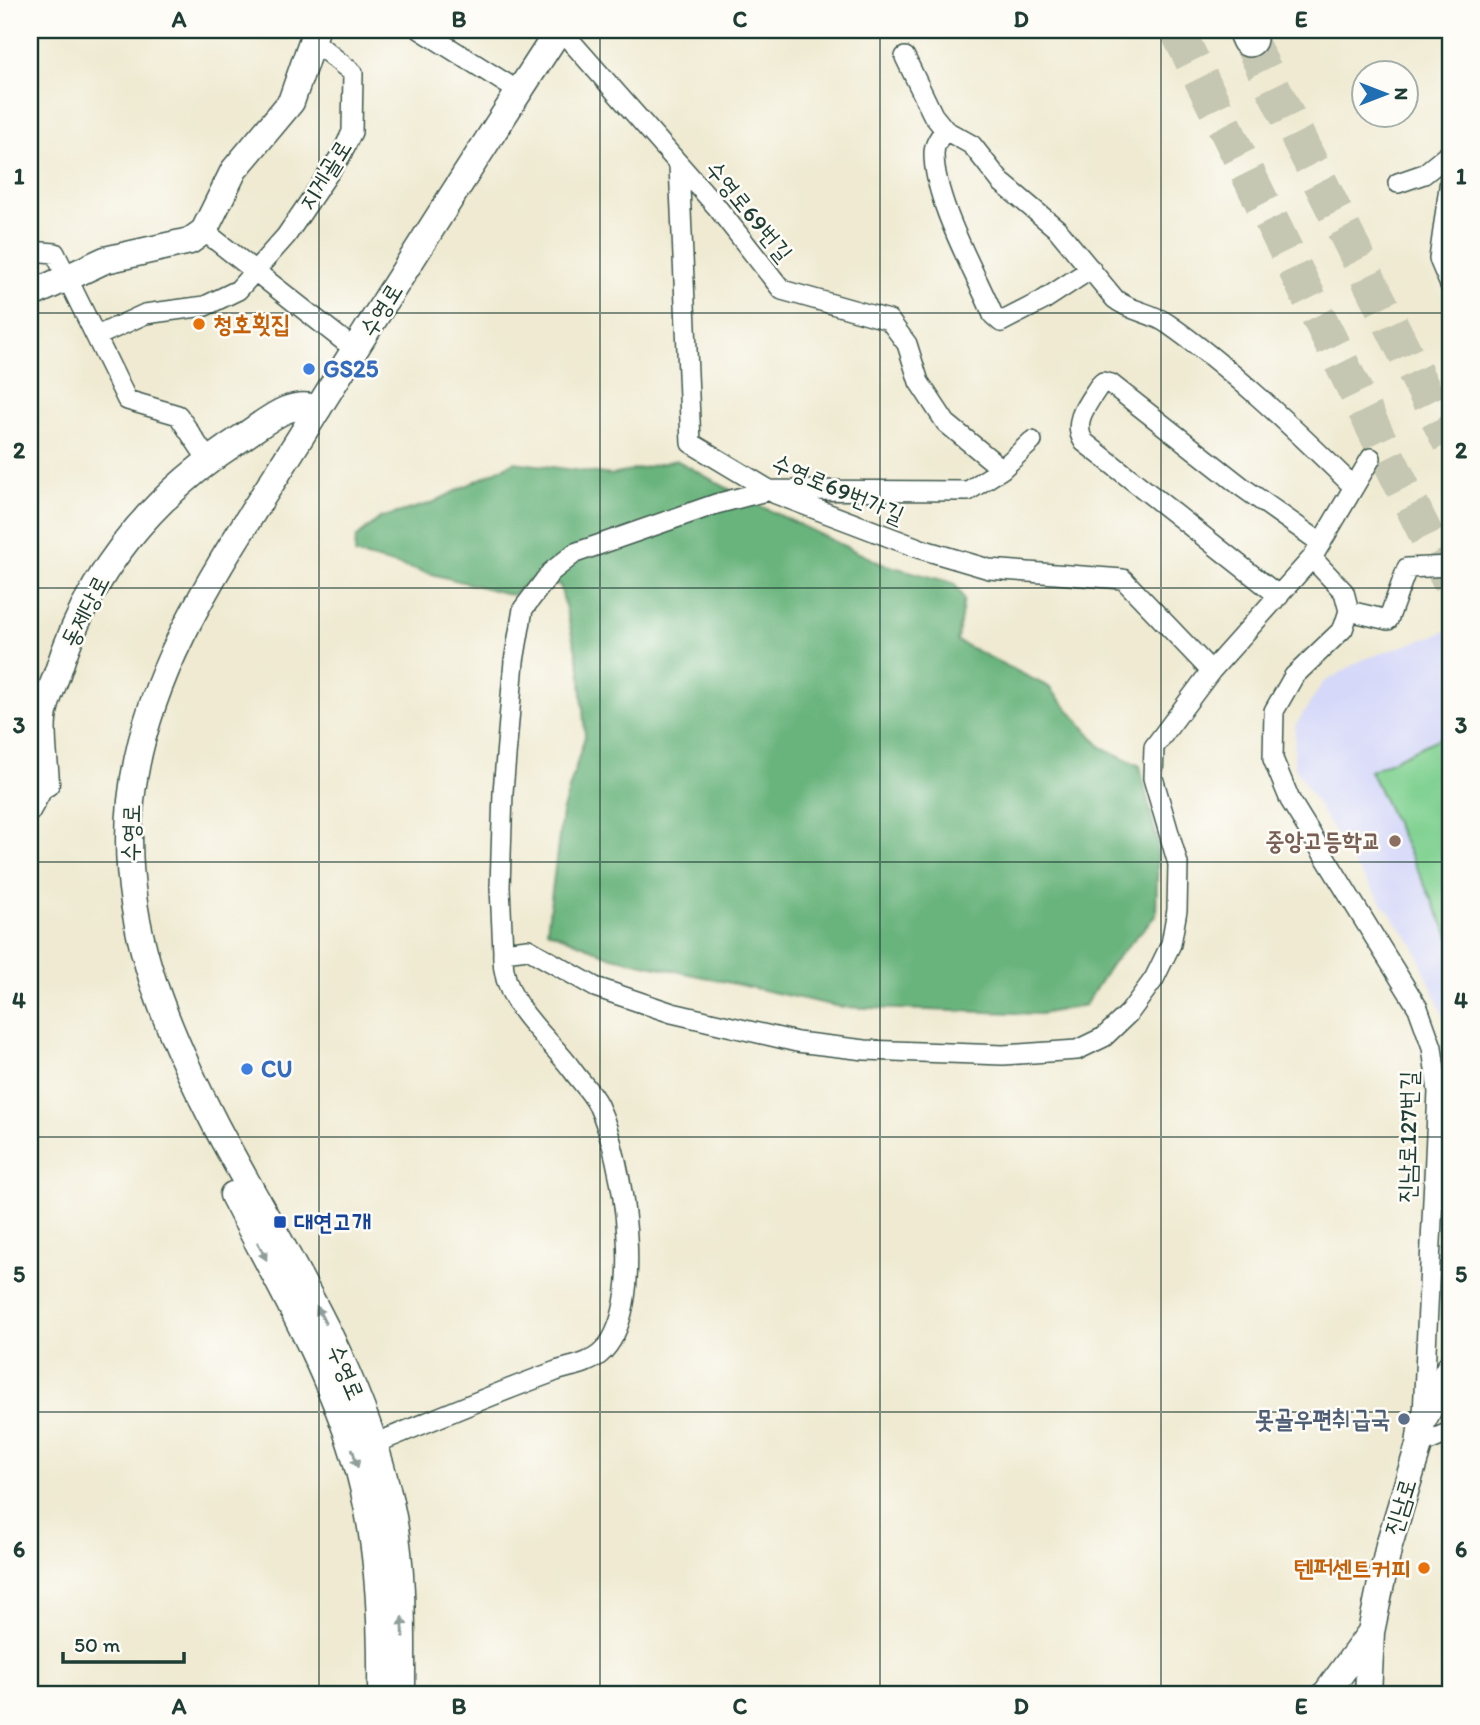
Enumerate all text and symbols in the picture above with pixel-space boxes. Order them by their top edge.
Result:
text: A [171,5,187,33]
text: B [452,5,467,33]
text: C [733,5,748,33]
text: D [1013,5,1029,33]
text: E [1295,5,1308,33]
north arrow [1350,60,1420,130]
text: N [1390,88,1413,100]
street label: 지게골로 [292,134,357,215]
street label: 수영로69번길 [700,154,799,267]
text: 1 [14,162,25,190]
text: 1 [1456,162,1467,190]
street label: 수영로 [353,277,408,342]
place label: 청호횟집 [213,309,290,338]
marker: 청호횟집 [191,316,207,332]
place label: GS25 [323,354,379,383]
marker: GS25 [301,361,317,377]
text: 2 [13,436,26,464]
text: 2 [1455,436,1468,464]
street label: 수영로69번가길 [768,448,909,529]
street label: 동제당로 [54,570,115,652]
text: 3 [13,711,26,739]
text: 3 [1455,711,1468,739]
street label: 수영로 [115,804,146,862]
place label: 중앙고등학교 [1265,826,1381,855]
marker: 중앙고등학교 [1387,833,1403,849]
text: 4 [12,986,26,1014]
text: 4 [1454,986,1468,1014]
place label: CU [261,1054,292,1083]
marker: CU [239,1061,255,1077]
street label: 진남로127번길 [1392,1071,1423,1203]
place label: 대연고개 [294,1207,371,1236]
marker: 대연고개 [272,1214,288,1230]
one-way arrow [256,1241,267,1261]
text: 5 [13,1260,25,1288]
text: 5 [1455,1260,1467,1288]
one-way arrow [315,1305,326,1325]
street label: 수영로 [322,1339,371,1404]
place label: 못골우편취급국 [1255,1404,1390,1433]
marker: 못골우편취급국 [1396,1411,1412,1427]
one-way arrow [350,1447,361,1469]
street label: 진남로 [1377,1475,1422,1539]
text: 6 [13,1535,25,1563]
text: 6 [1455,1535,1467,1563]
place label: 텐퍼센트커피 [1294,1553,1410,1582]
marker: 텐퍼센트커피 [1416,1560,1432,1576]
one-way arrow [397,1616,408,1638]
scale bar [63,1620,184,1664]
text: 50 m [74,1632,121,1657]
text: A [171,1692,187,1720]
text: B [452,1692,467,1720]
text: C [733,1692,748,1720]
text: D [1013,1692,1029,1720]
text: E [1295,1692,1308,1720]

